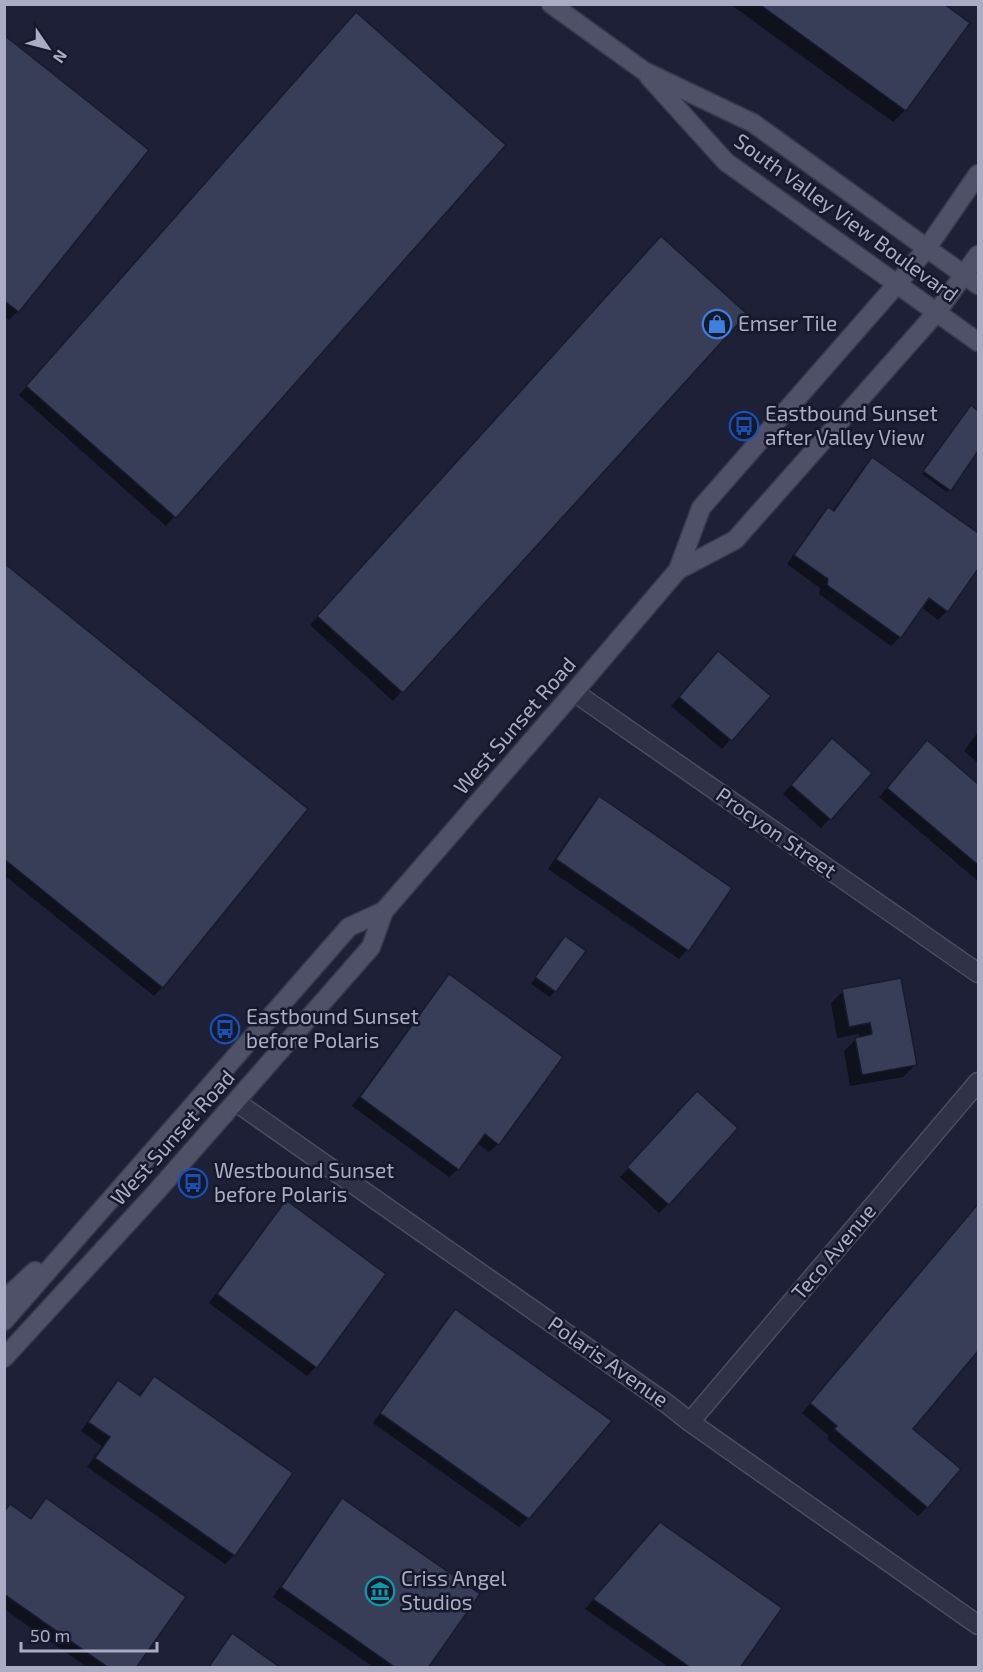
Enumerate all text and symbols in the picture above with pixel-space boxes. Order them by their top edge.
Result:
north arrow [18,18,78,78]
text: N [50,47,72,67]
street label: South Valley View Boulevard [730,127,964,306]
shop icon: Emser Tile [701,308,733,340]
place label: Emser Tile [738,310,837,335]
place label: Eastbound Sunset after Valley View [765,400,938,449]
bus stop icon: Eastbound Sunset after Valley View [728,410,760,442]
street label: West Sunset Road [448,651,580,799]
street label: Procyon Street [712,781,842,882]
place label: Eastbound Sunset before Polaris [246,1003,419,1052]
bus stop icon: Eastbound Sunset before Polaris [209,1013,241,1045]
street label: West Sunset Road [105,1064,239,1210]
place label: Westbound Sunset before Polaris [214,1157,394,1206]
bus stop icon: Westbound Sunset before Polaris [177,1167,209,1199]
street label: Teco Avenue [785,1198,880,1304]
street label: Polaris Avenue [544,1310,674,1411]
place label: Criss Angel Studios [401,1565,507,1614]
museum icon: Criss Angel Studios [364,1575,396,1607]
scale bar [21,1615,158,1653]
text: 50 m [30,1624,70,1646]

